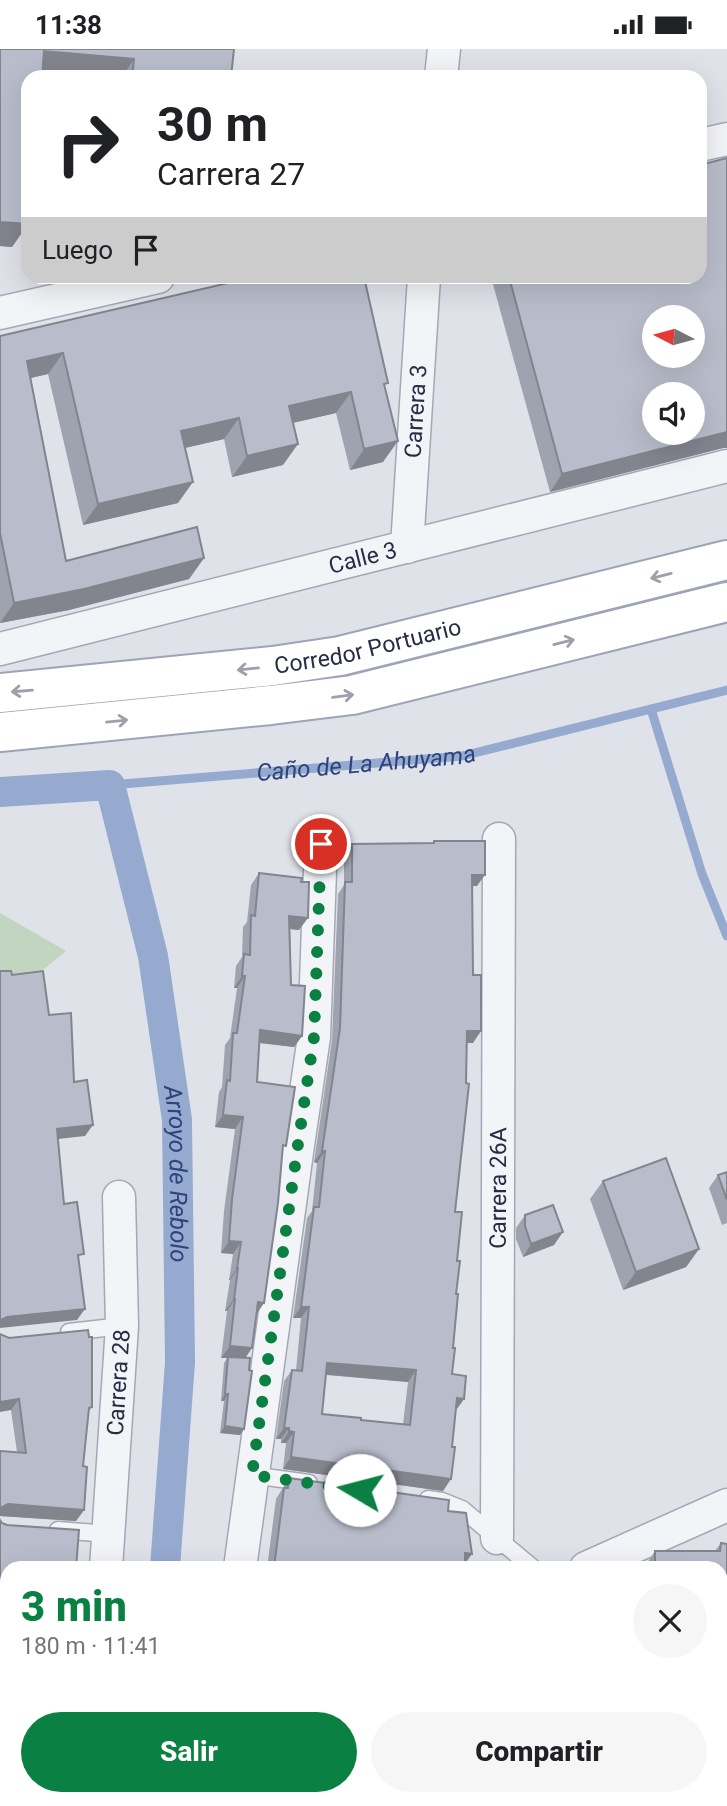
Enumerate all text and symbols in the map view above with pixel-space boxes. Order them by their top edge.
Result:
text: 11:38 [35,10,102,40]
text: 30 m [157,96,268,153]
icon: right [42,98,133,189]
text: Carrera 27 [157,155,305,193]
icon: arrive [127,231,165,269]
text: Luego [42,235,113,265]
north arrow [642,305,705,367]
map controls [642,305,705,445]
street label: Carrera 3 [399,364,432,459]
button: sound [642,382,705,445]
street label: Calle 3 [326,536,400,579]
one-way arrow [650,570,673,583]
street label: Corredor Portuario [272,613,464,679]
one-way arrow [552,635,575,649]
one-way arrow [237,663,260,676]
one-way arrow [11,685,33,698]
one-way arrow [331,689,354,702]
one-way arrow [105,714,128,727]
water label: Caño de La Ahuyama [255,739,479,787]
pin [291,814,351,874]
icon: arrive [302,825,340,863]
water label: Arroyo de Rebolo [158,1082,193,1262]
street label: Carrera 26A [484,1127,512,1249]
street label: Carrera 28 [101,1328,135,1436]
position arrow [323,1453,397,1527]
text: 3 min [21,1582,127,1631]
button: close [633,1584,707,1658]
text: 180 m · 11:41 [21,1633,160,1660]
button: Salir [21,1712,357,1792]
button: Compartir [371,1712,707,1792]

